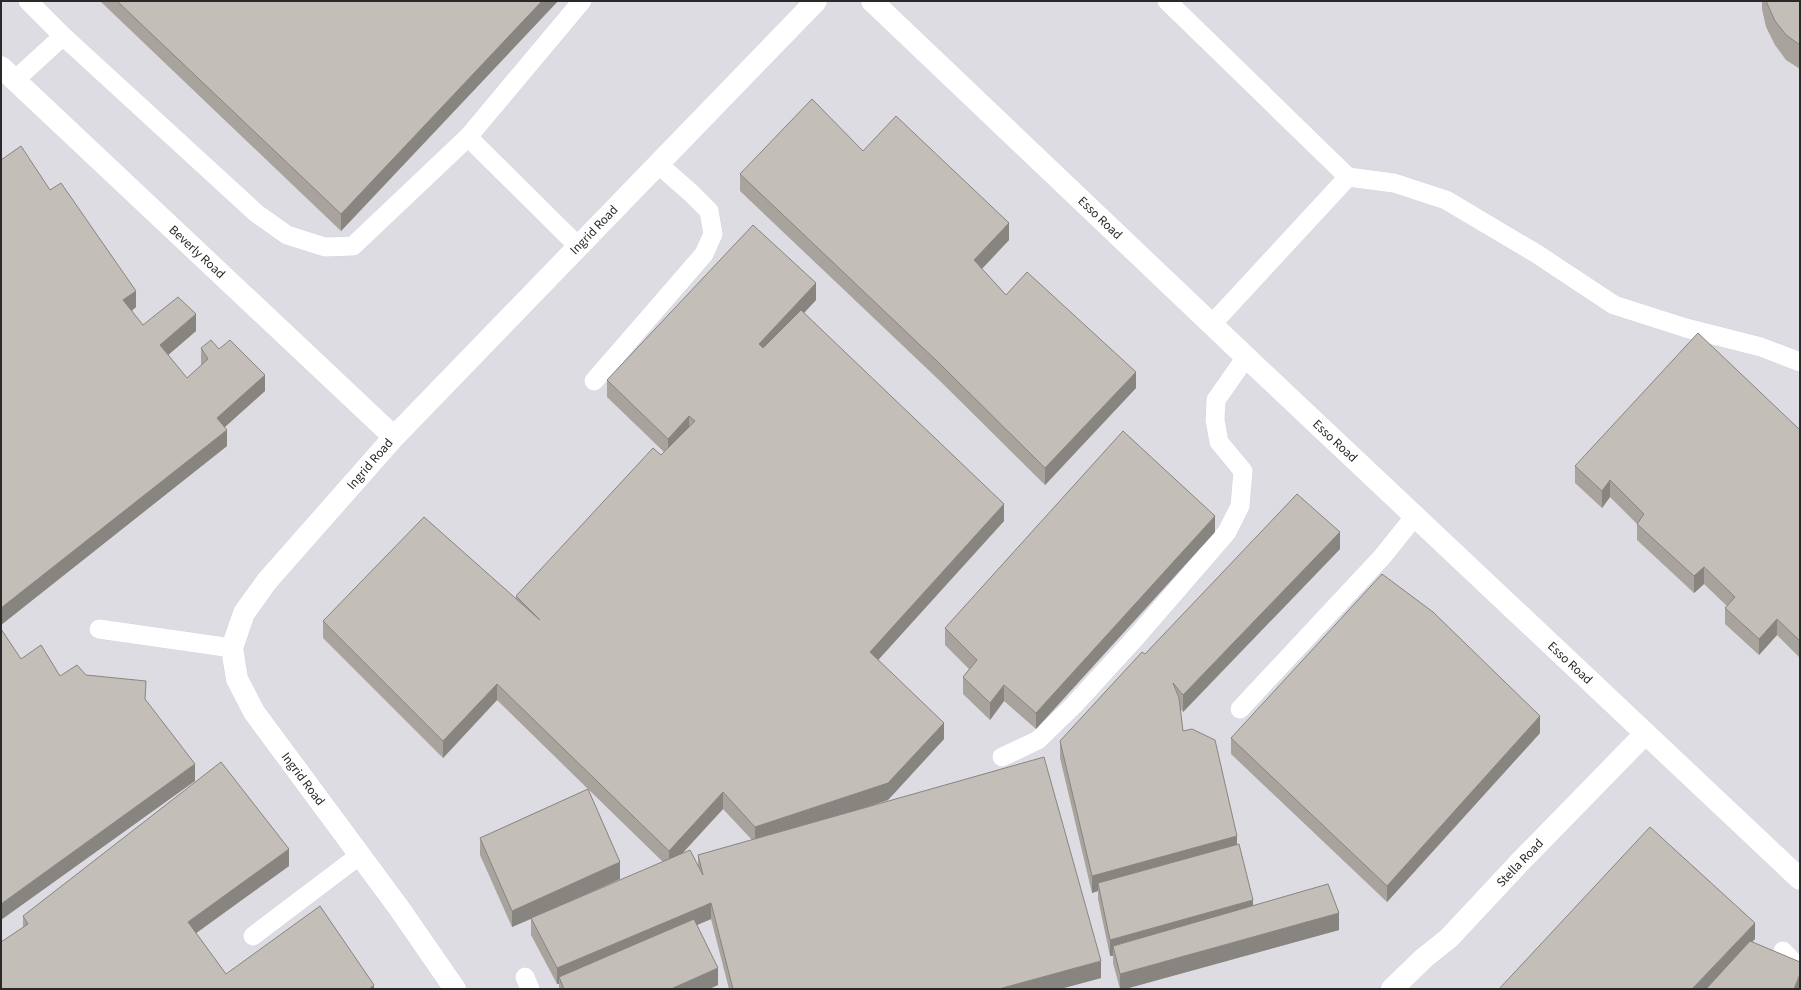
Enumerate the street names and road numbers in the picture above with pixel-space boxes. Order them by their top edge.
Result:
street label: Esso Road [1074,192,1126,244]
street label: Ingrid Road [566,201,622,259]
street label: Beverly Road [165,221,229,283]
street label: Esso Road [1309,416,1361,466]
street label: Ingrid Road [343,435,397,493]
street label: Esso Road [1544,638,1596,688]
street label: Ingrid Road [277,749,329,809]
street label: Stella Road [1492,835,1548,891]

